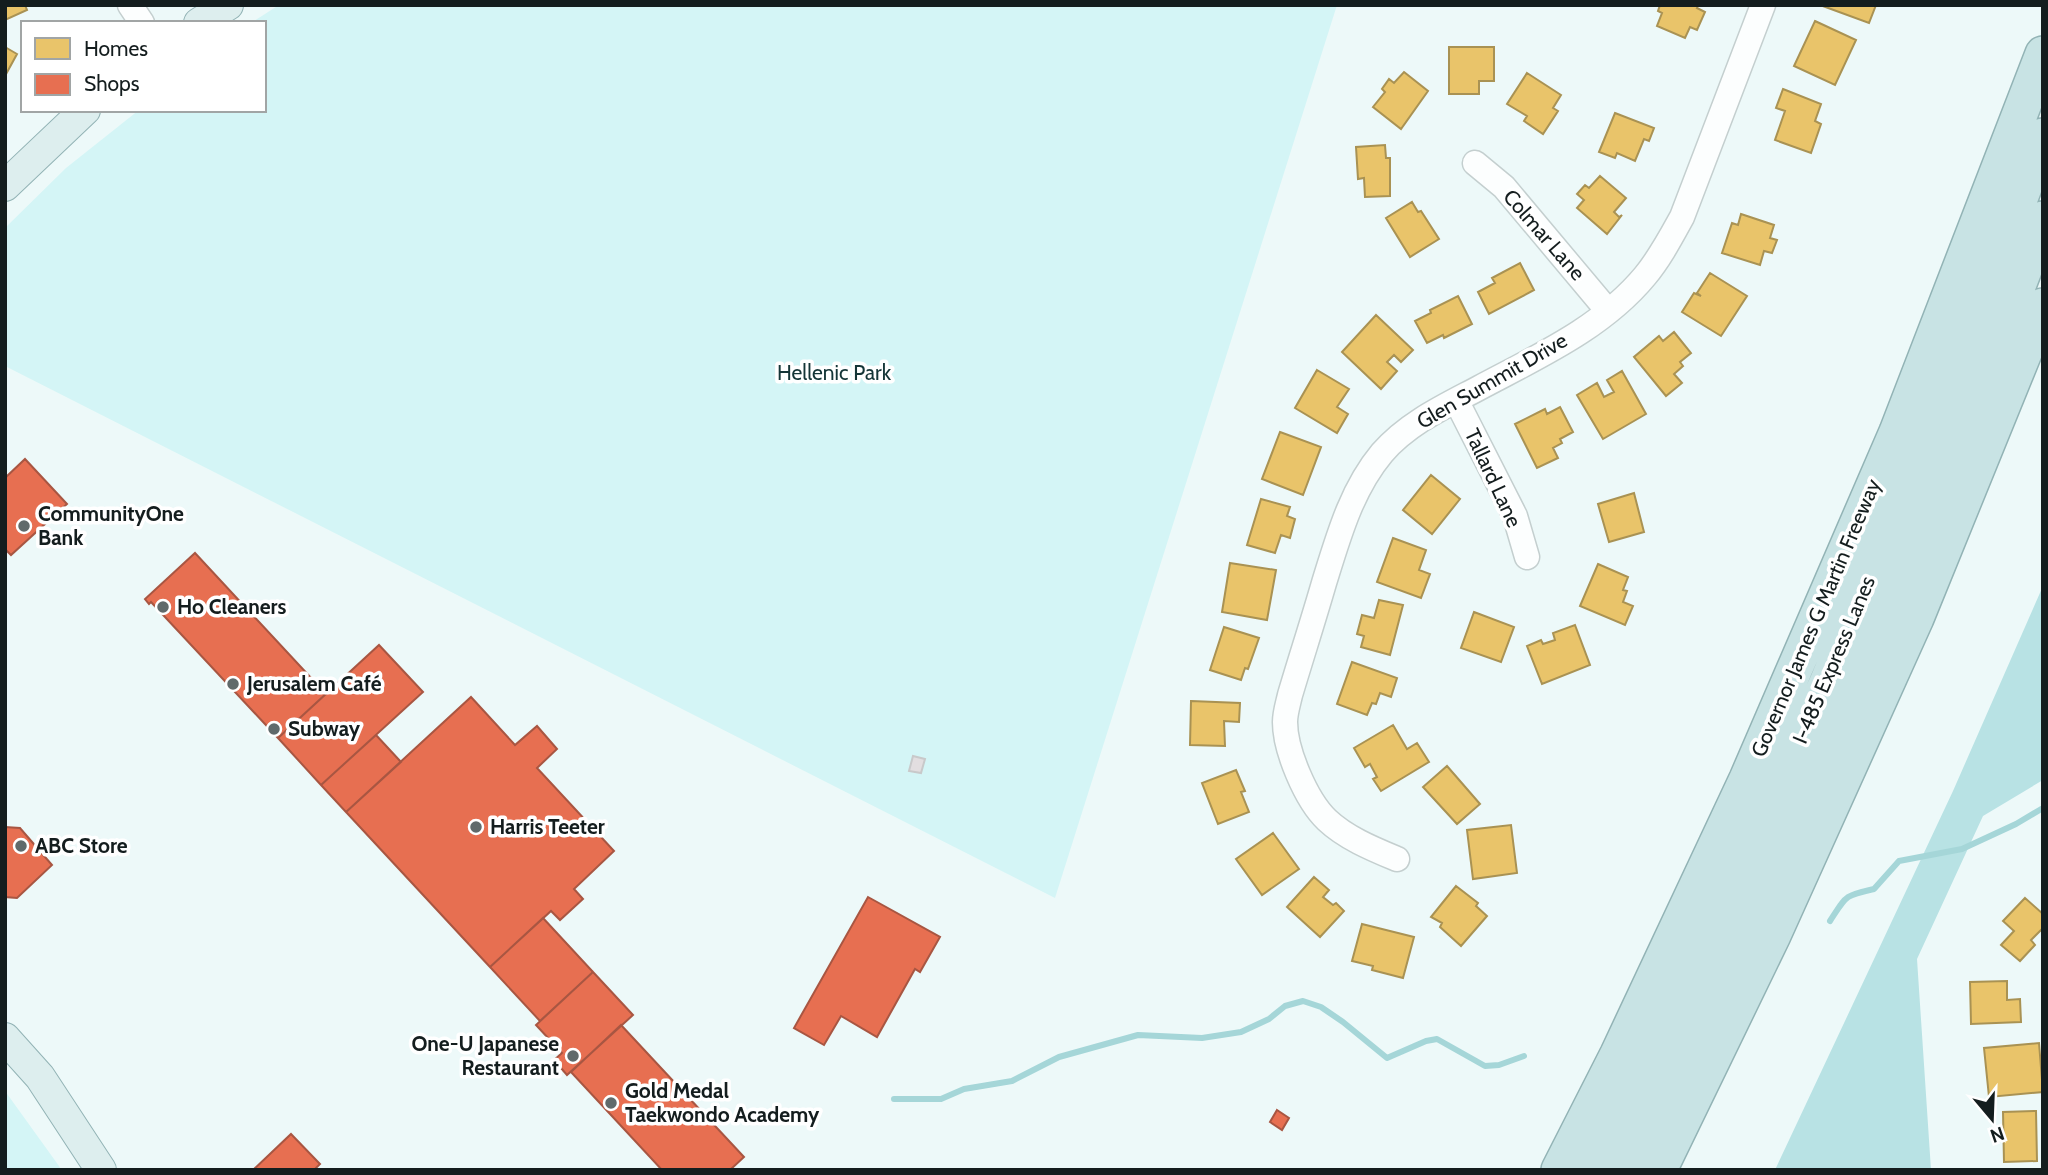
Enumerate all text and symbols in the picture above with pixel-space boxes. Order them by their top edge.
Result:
legend [21,21,266,112]
text: Homes [84,36,148,61]
text: Shops [84,71,140,96]
street label: Colmar Lane [1498,184,1591,285]
street label: Glen Summit Drive [1412,327,1572,434]
park label: Hellenic Park [777,360,892,385]
street label: Tallard Lane [1460,425,1527,531]
street label: Governor James G Martin Freeway [1746,475,1886,760]
place label: CommunityOne Bank [38,501,184,550]
marker: CommunityOne Bank [16,518,32,534]
street label: I-485 Express Lanes [1787,572,1880,747]
place label: Ho Cleaners [177,594,287,619]
marker: Ho Cleaners [155,599,171,615]
place label: Jerusalem Café [246,671,382,696]
marker: Jerusalem Café [225,676,241,692]
place label: Subway [288,716,361,741]
marker: Subway [266,721,282,737]
place label: Harris Teeter [490,814,605,839]
marker: Harris Teeter [468,819,484,835]
place label: ABC Store [35,833,128,858]
marker: ABC Store [13,838,29,854]
place label: One‐U Japanese Restaurant [411,1031,559,1080]
marker: One‐U Japanese Restaurant [565,1048,581,1064]
place label: Gold Medal Taekwondo Academy [625,1078,820,1127]
north arrow [1957,1084,2027,1154]
marker: Gold Medal Taekwondo Academy [603,1095,619,1111]
text: N [1987,1122,2007,1148]

